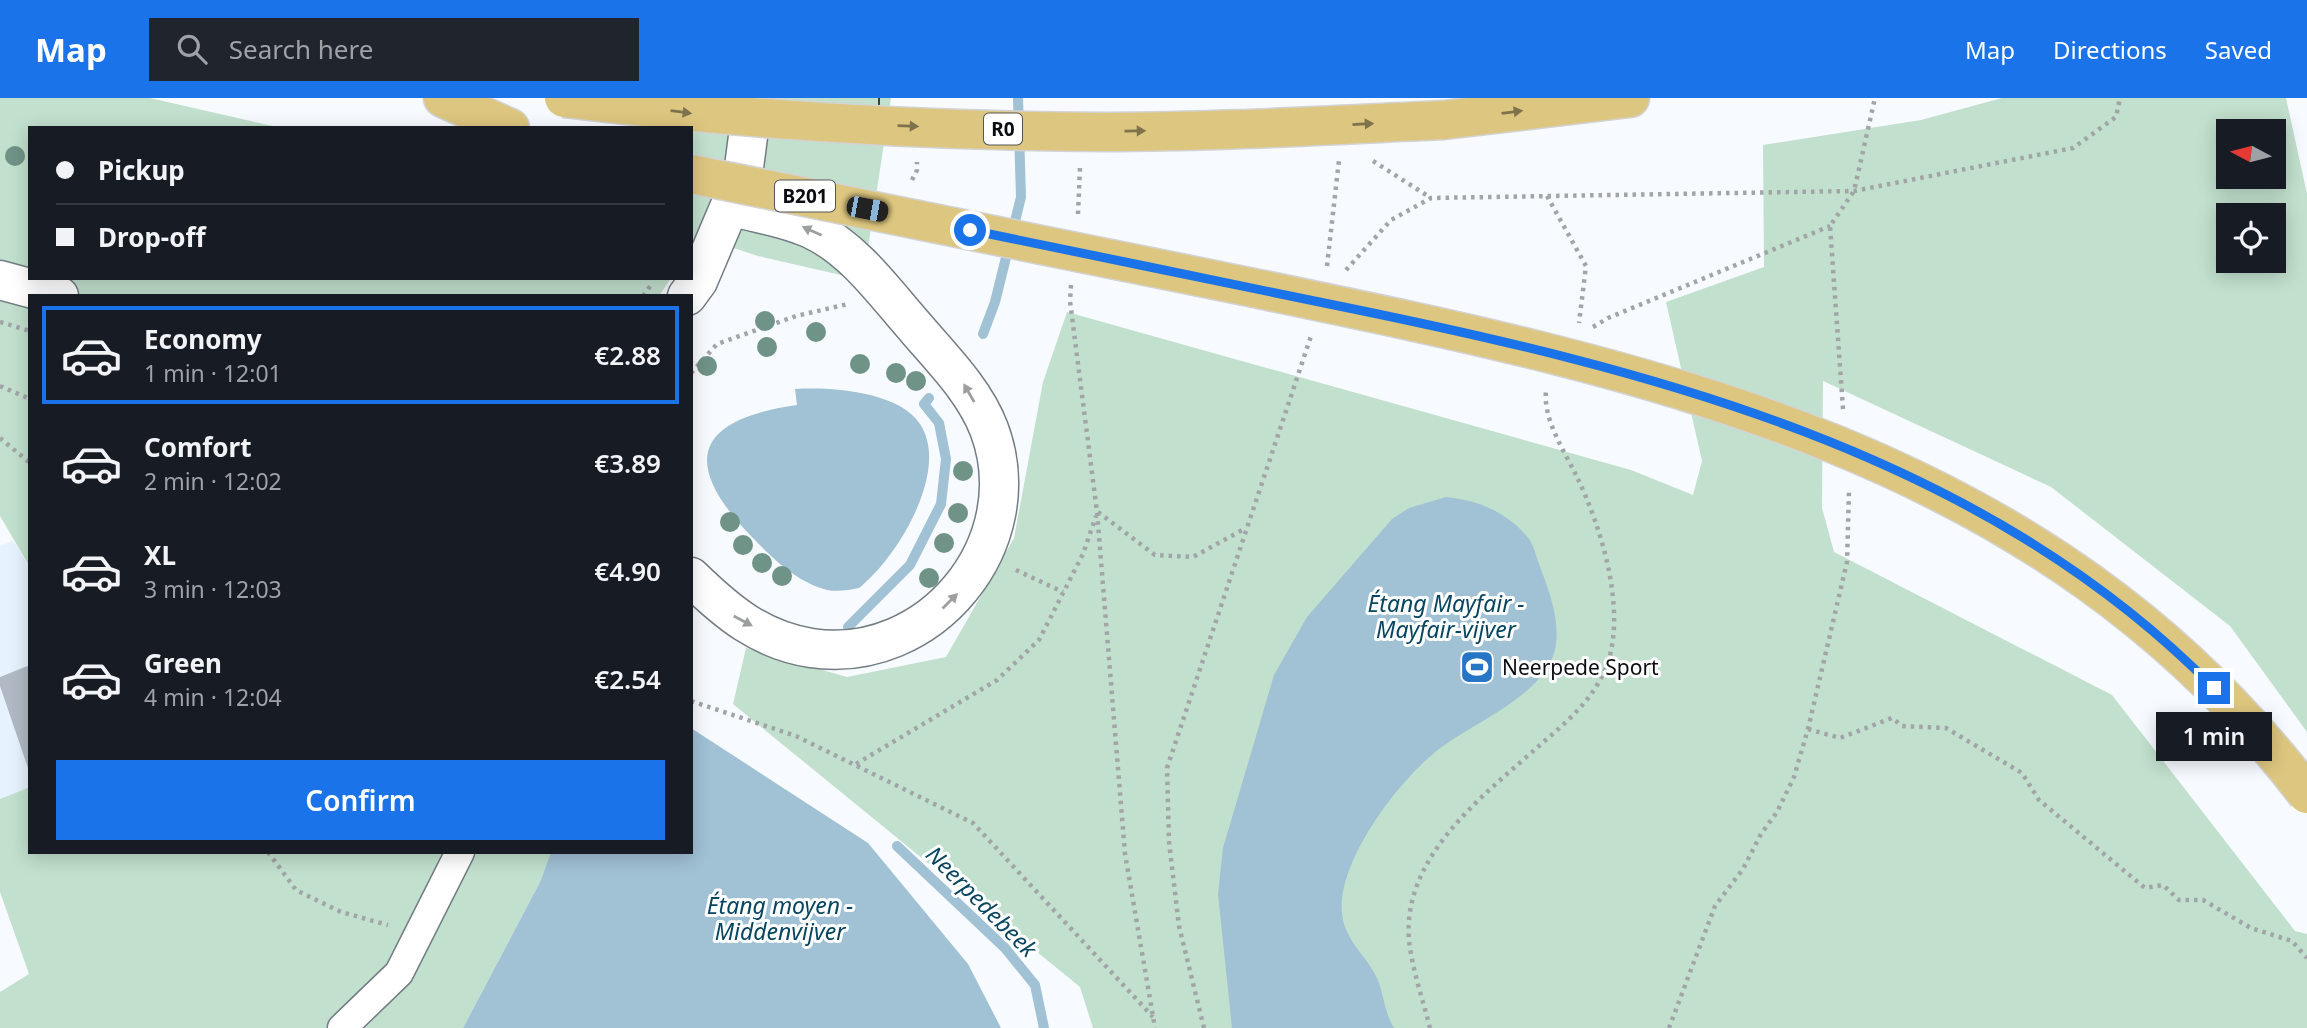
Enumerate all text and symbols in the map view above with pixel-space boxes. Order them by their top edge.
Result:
search box [149,18,639,81]
text: Map [35,27,107,72]
icon: search [173,30,211,68]
text: Search here [229,31,373,67]
text: Map [1965,33,2015,66]
text: Directions [2053,33,2167,66]
text: Saved [2205,33,2272,66]
one-way arrow [1501,106,1523,117]
one-way arrow [670,107,692,118]
road number: R0 [984,114,1022,144]
one-way arrow [1352,118,1374,129]
north arrow [2216,119,2286,189]
map controls [2216,119,2286,273]
one-way arrow [897,121,919,132]
one-way arrow [1124,125,1146,137]
text: Pickup [98,152,185,188]
road number: B201 [775,180,835,212]
car [845,195,890,223]
button: locate [2216,203,2286,273]
route start [954,214,986,246]
text: Drop-off [98,219,205,255]
one-way arrow [802,225,822,237]
text: Economy [144,321,262,357]
icon: car [60,324,123,387]
text: €2.88 [594,337,661,373]
text: 1 min · 12:01 [144,357,282,389]
one-way arrow [963,383,975,402]
text: Comfort [144,429,252,465]
icon: car [60,432,123,495]
text: €3.89 [594,445,661,481]
text: 2 min · 12:02 [144,465,282,497]
text: XL [144,537,176,573]
icon: car [60,540,123,603]
text: €4.90 [594,553,661,589]
text: 3 min · 12:03 [144,573,282,605]
water label: Étang Mayfair - Mayfair-vijver [1368,587,1524,645]
one-way arrow [941,593,958,609]
one-way arrow [733,615,752,627]
text: Green [144,645,222,681]
icon: car [60,648,123,711]
sports icon: Neerpede Sport [1458,648,1496,686]
place label: Neerpede Sport [1502,653,1659,681]
text: €2.54 [594,661,661,697]
route end [2198,672,2230,704]
text: 4 min · 12:04 [144,681,282,713]
callout: 1 min [2156,712,2272,762]
text: 1 min [2183,720,2245,752]
button: Confirm [56,760,665,840]
water label: Neerpedebeek [919,838,1046,965]
water label: Étang moyen - Middenvijver [707,889,853,947]

